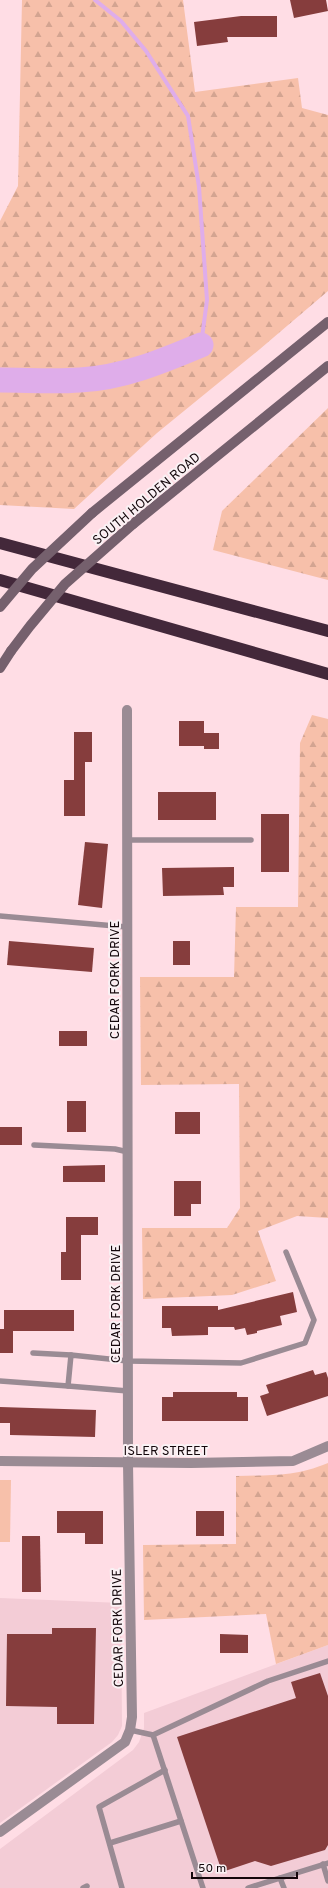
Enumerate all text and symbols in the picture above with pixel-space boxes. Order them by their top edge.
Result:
street label: SOUTH HOLDEN ROAD [90,450,204,549]
street label: CEDAR FORK DRIVE [108,921,124,1039]
street label: CEDAR FORK DRIVE [109,1245,125,1363]
street label: ISLER STREET [124,1444,208,1460]
street label: CEDAR FORK DRIVE [110,1568,128,1687]
scale bar [192,1854,297,1880]
text: 50 m [198,1861,226,1877]

